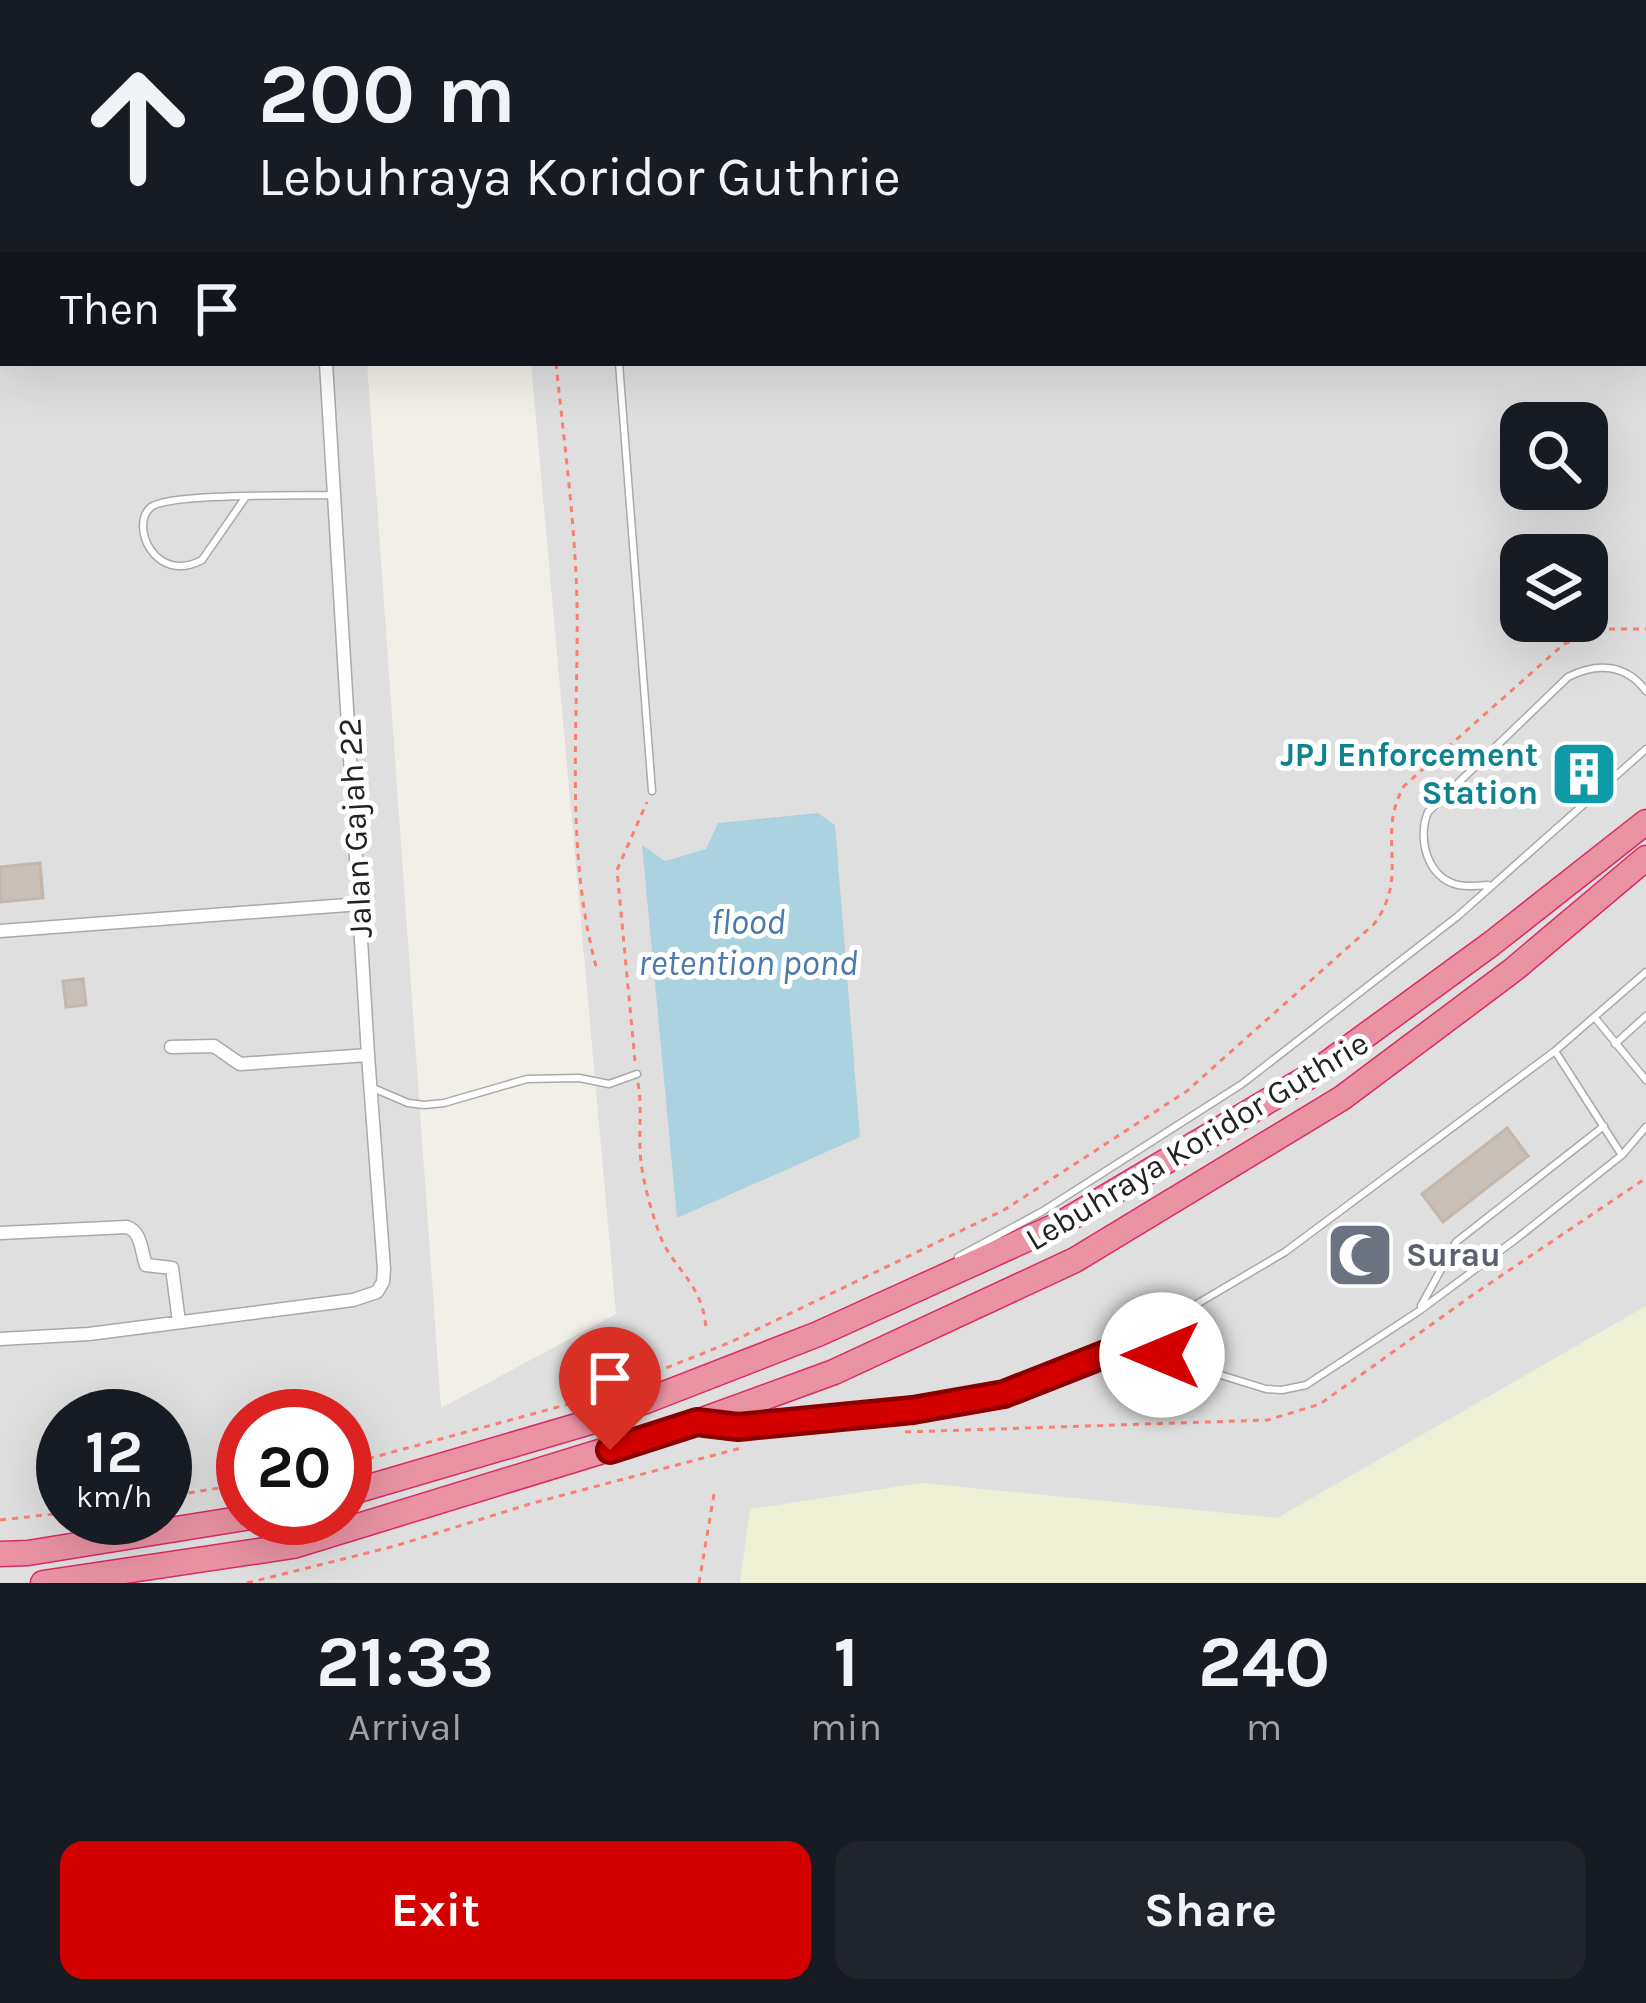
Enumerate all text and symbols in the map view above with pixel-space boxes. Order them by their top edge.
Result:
text: 200 m [258,45,516,143]
icon: ahead [60,48,216,204]
text: Lebuhraya Koridor Guthrie [258,145,901,209]
icon: arrive [184,276,250,342]
text: Then [60,283,160,335]
map controls [1500,402,1608,642]
button: search [1500,402,1608,510]
button: layers [1500,534,1608,642]
street label: Jalan Gajah 22 [330,717,380,939]
place label: JPJ Enforcement Station [1280,736,1538,812]
building icon: JPJ Enforcement Station [1549,739,1619,809]
water label: flood retention pond [638,901,858,984]
street label: Lebuhraya Koridor Guthrie [1019,1024,1375,1258]
mosque icon: Surau [1325,1220,1395,1290]
place label: Surau [1406,1236,1501,1274]
position arrow [1099,1292,1225,1418]
pin [559,1327,661,1450]
icon: arrive [577,1345,643,1411]
speed limit sign: 20 [216,1389,372,1545]
text: 12 [85,1417,143,1487]
text: km/h [76,1479,152,1515]
text: 21:33 [316,1620,494,1704]
text: 1 [833,1620,859,1704]
text: 240 [1198,1620,1330,1704]
text: Arrival [348,1704,462,1750]
text: min [810,1704,882,1750]
text: m [1246,1704,1282,1750]
button: Exit [60,1841,811,1979]
button: Share [835,1841,1586,1979]

